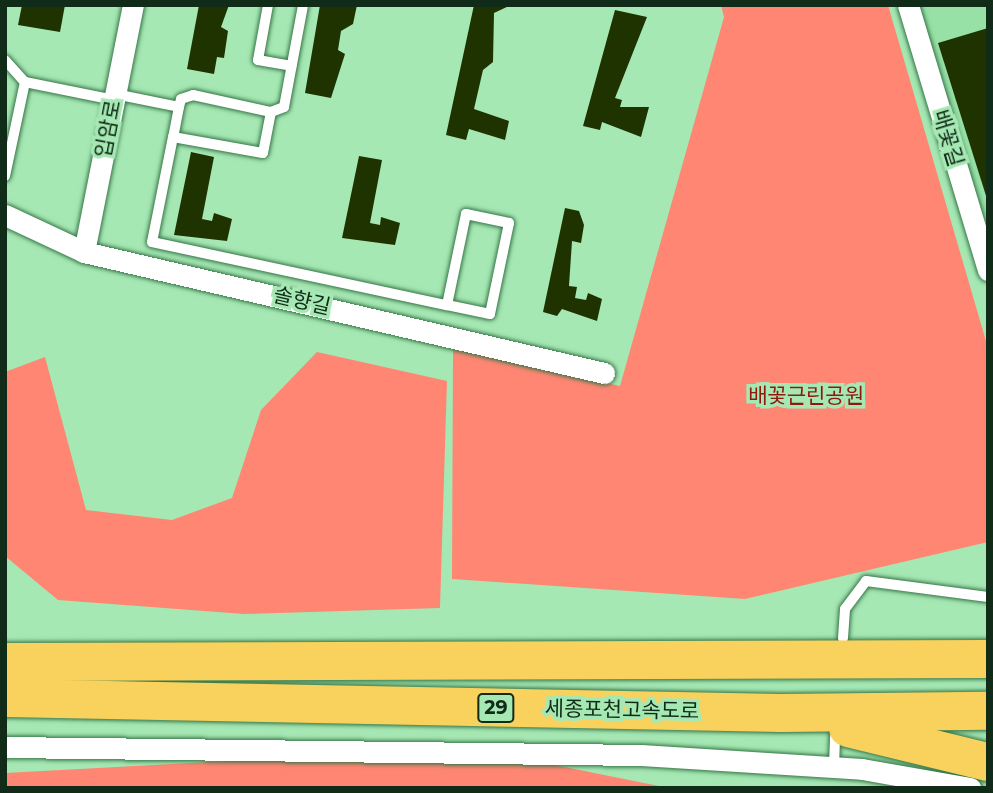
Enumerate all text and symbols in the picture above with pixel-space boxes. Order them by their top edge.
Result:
street label: 입암로 [90,98,126,160]
street label: 배꽃길 [927,107,969,169]
street label: 솔향길 [271,282,333,320]
park label: 배꽃근린공원 [748,383,864,409]
road number: 29 [477,692,515,723]
street label: 세종포천고속도로 [545,696,699,724]

